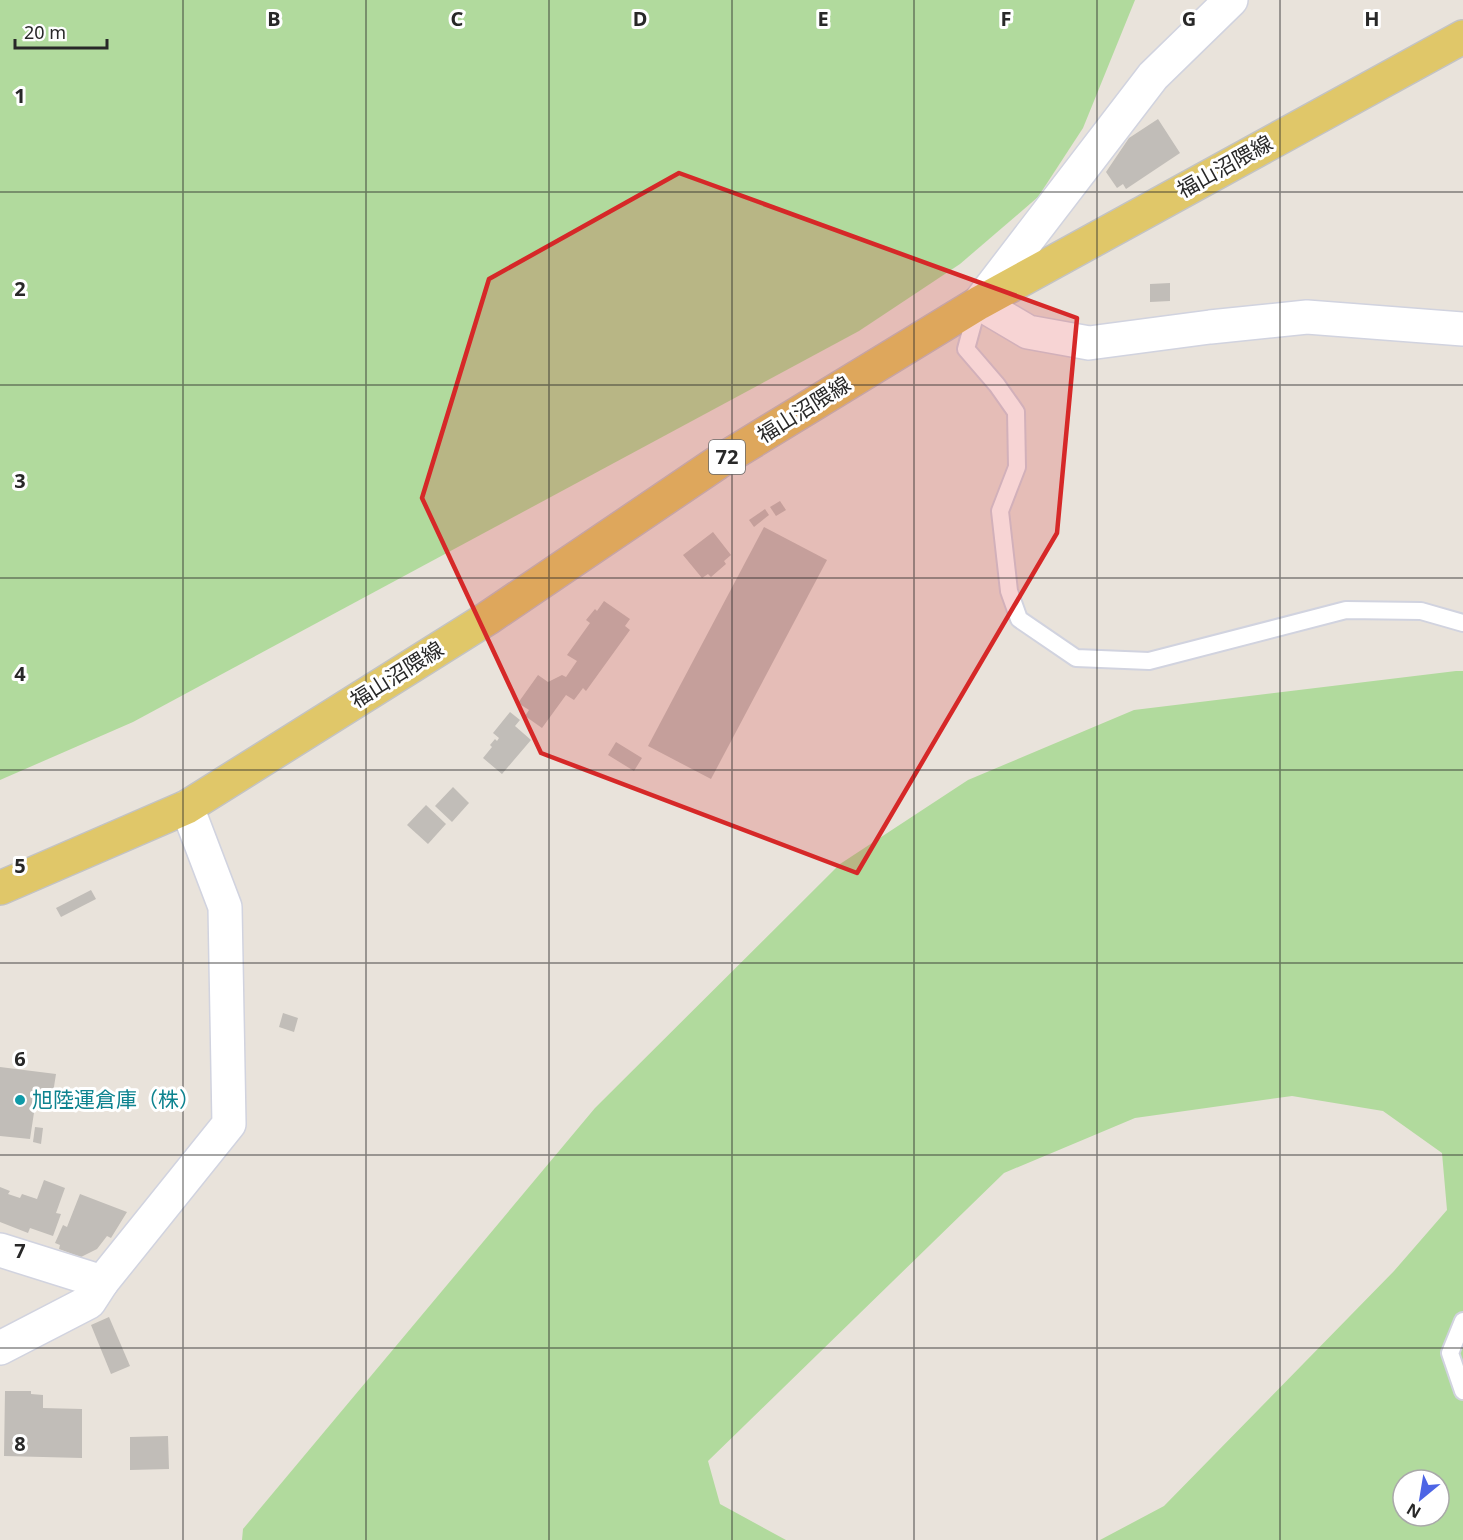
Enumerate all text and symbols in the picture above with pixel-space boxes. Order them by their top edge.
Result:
text: B [267,5,281,32]
text: C [451,5,464,32]
text: D [633,5,647,32]
text: E [817,5,829,32]
text: F [1001,5,1011,32]
text: G [1182,5,1196,32]
text: H [1364,5,1380,32]
scale bar [15,12,106,50]
text: 20 m [24,20,66,44]
text: 1 [14,82,26,109]
street label: 福山沼隈線 [1172,128,1277,204]
text: 2 [14,275,26,302]
street label: 福山沼隈線 [752,369,855,449]
road number: 72 [709,440,745,474]
text: 3 [14,467,26,494]
street label: 福山沼隈線 [345,634,448,714]
text: 4 [14,660,26,687]
text: 5 [14,852,26,879]
text: 6 [14,1045,26,1072]
place label: 旭陸運倉庫（株） [32,1085,200,1113]
marker: 旭陸運倉庫（株） [13,1093,27,1107]
text: 7 [14,1237,26,1264]
text: 8 [14,1430,26,1457]
north arrow [1391,1468,1451,1528]
text: N [1402,1498,1425,1524]

